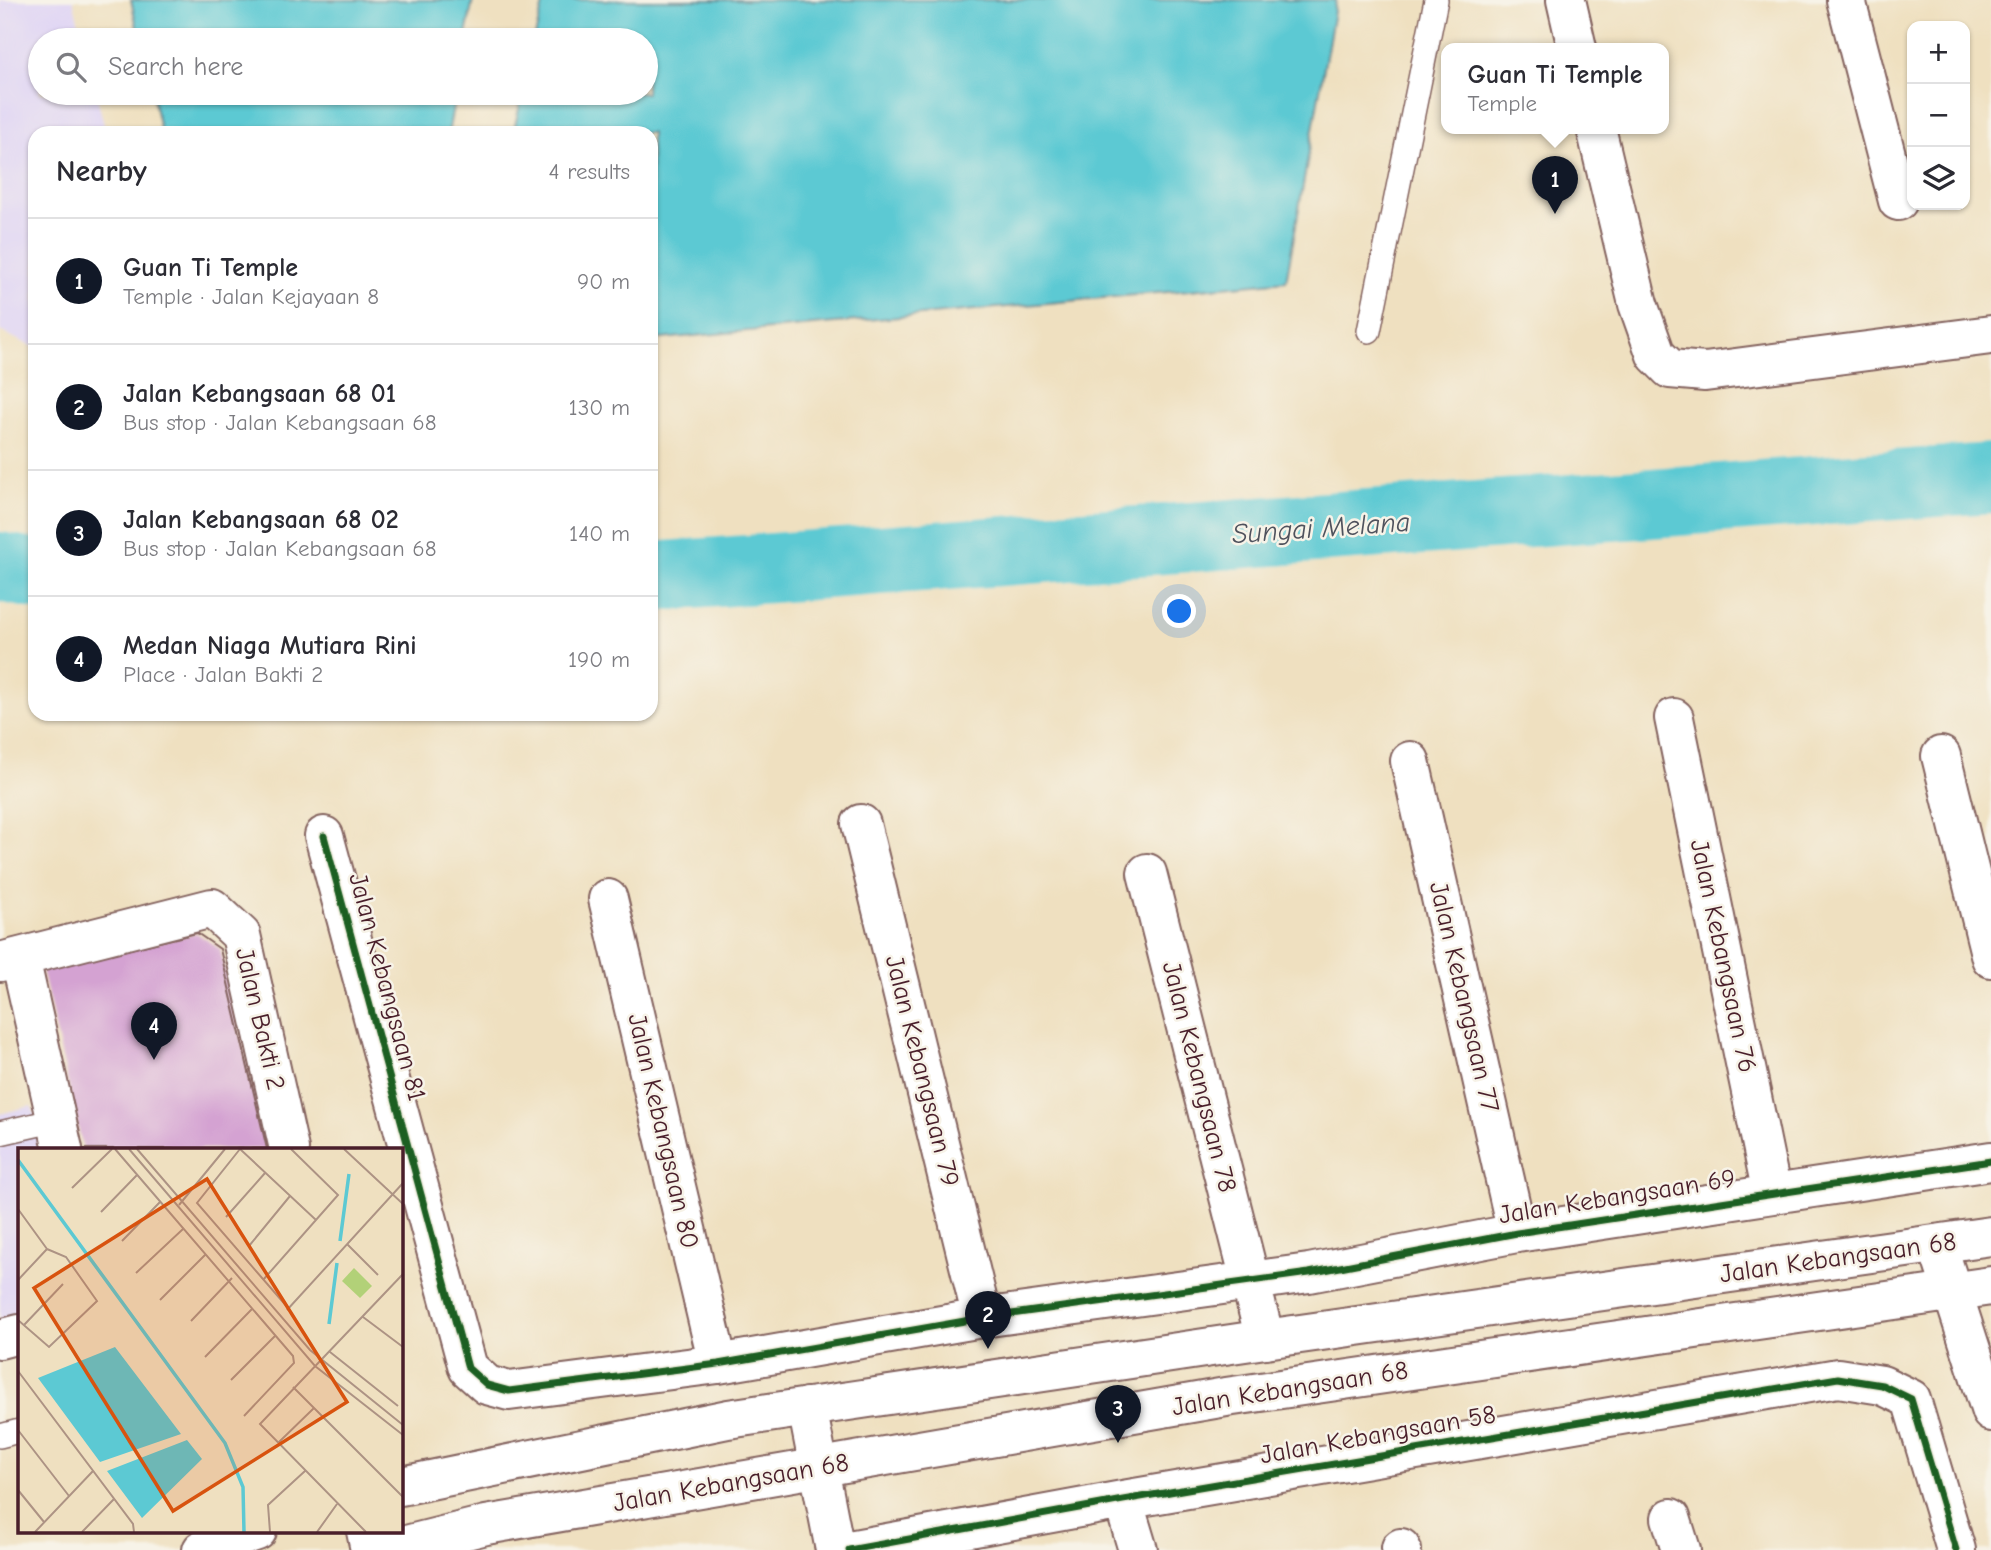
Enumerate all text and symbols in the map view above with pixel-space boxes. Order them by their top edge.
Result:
map controls [1907,21,1970,210]
button: + [1907,21,1970,84]
search box [28,28,658,105]
popup [1441,43,1669,134]
icon: search [52,48,90,86]
text: Search here [108,52,243,82]
text: Guan Ti Temple [1467,60,1643,90]
button: − [1907,84,1970,147]
text: Temple [1467,90,1537,117]
button: layers [1907,147,1970,210]
text: Nearby [56,154,147,189]
pin: 1 [1532,156,1578,214]
text: 4 results [548,158,630,185]
text: Guan Ti Temple [123,253,298,283]
text: 1 [74,268,84,295]
text: 90 m [577,268,630,295]
text: Temple · Jalan Kejayaan 8 [123,283,379,310]
text: Jalan Kebangsaan 68 01 [123,379,396,409]
text: 2 [73,394,85,421]
text: 130 m [569,394,630,421]
text: Bus stop · Jalan Kebangsaan 68 [123,409,437,436]
text: Jalan Kebangsaan 68 02 [123,505,399,535]
water label: Sungai Melana [1231,506,1411,550]
text: 3 [73,520,85,547]
text: 140 m [569,520,630,547]
text: Bus stop · Jalan Kebangsaan 68 [123,535,437,562]
your location [1162,594,1196,628]
text: Medan Niaga Mutiara Rini [123,631,417,661]
text: 4 [74,646,84,673]
text: 190 m [568,646,630,673]
text: Place · Jalan Bakti 2 [123,661,323,688]
street label: Jalan Kebangsaan 76 [1684,837,1762,1075]
street label: Jalan Kebangsaan 81 [342,870,432,1104]
street label: Jalan Kebangsaan 77 [1423,879,1505,1115]
street label: Jalan Bakti 2 [229,945,291,1093]
street label: Jalan Kebangsaan 79 [879,952,965,1190]
street label: Jalan Kebangsaan 78 [1156,959,1242,1195]
pin: 4 [131,1002,177,1060]
street label: Jalan Kebangsaan 80 [621,1011,705,1251]
inset map [18,1148,402,1532]
street label: Jalan Kebangsaan 69 [1497,1163,1737,1231]
street label: Jalan Kebangsaan 68 [1718,1227,1958,1289]
pin: 2 [965,1291,1011,1349]
street label: Jalan Kebangsaan 68 [1170,1356,1410,1422]
pin: 3 [1095,1385,1141,1443]
street label: Jalan Kebangsaan 58 [1258,1400,1498,1470]
street label: Jalan Kebangsaan 68 [611,1448,851,1518]

